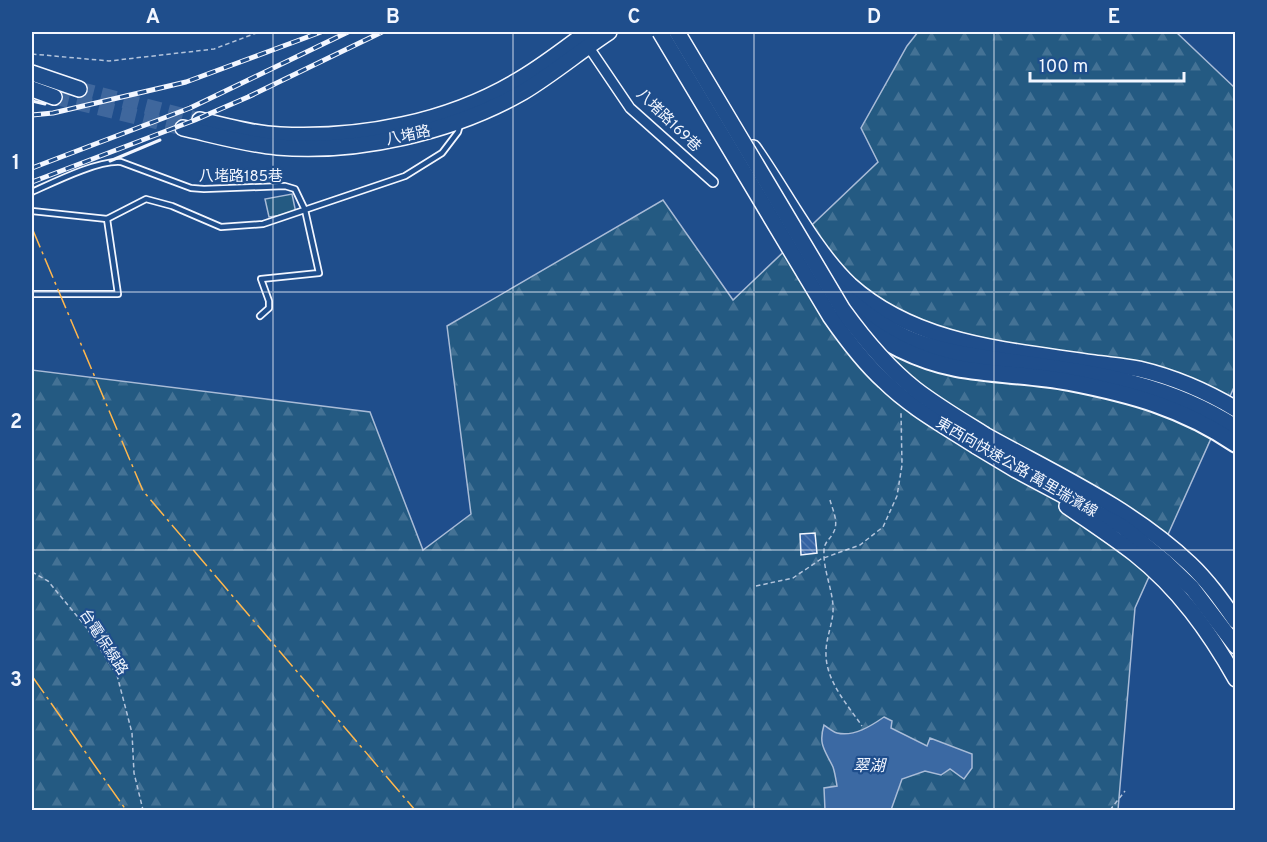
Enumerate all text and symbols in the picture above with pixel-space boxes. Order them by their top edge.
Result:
text: A [146,5,160,31]
text: B [386,5,400,31]
text: C [628,5,640,31]
text: D [867,5,881,31]
text: E [1108,5,1120,31]
scale bar [1030,45,1184,83]
text: 100 m [1039,56,1088,79]
street label: 八堵路169巷 [632,85,704,157]
street label: 八堵路 [384,122,432,150]
text: 1 [12,151,20,177]
street label: 八堵路185巷 [199,168,283,187]
text: 2 [10,410,22,436]
street label: 東西向快速公路 萬里瑞濱線 [932,413,1101,522]
street label: 台電保線路 [74,606,131,679]
text: 3 [10,668,22,694]
water label: 翠湖 [853,757,888,777]

